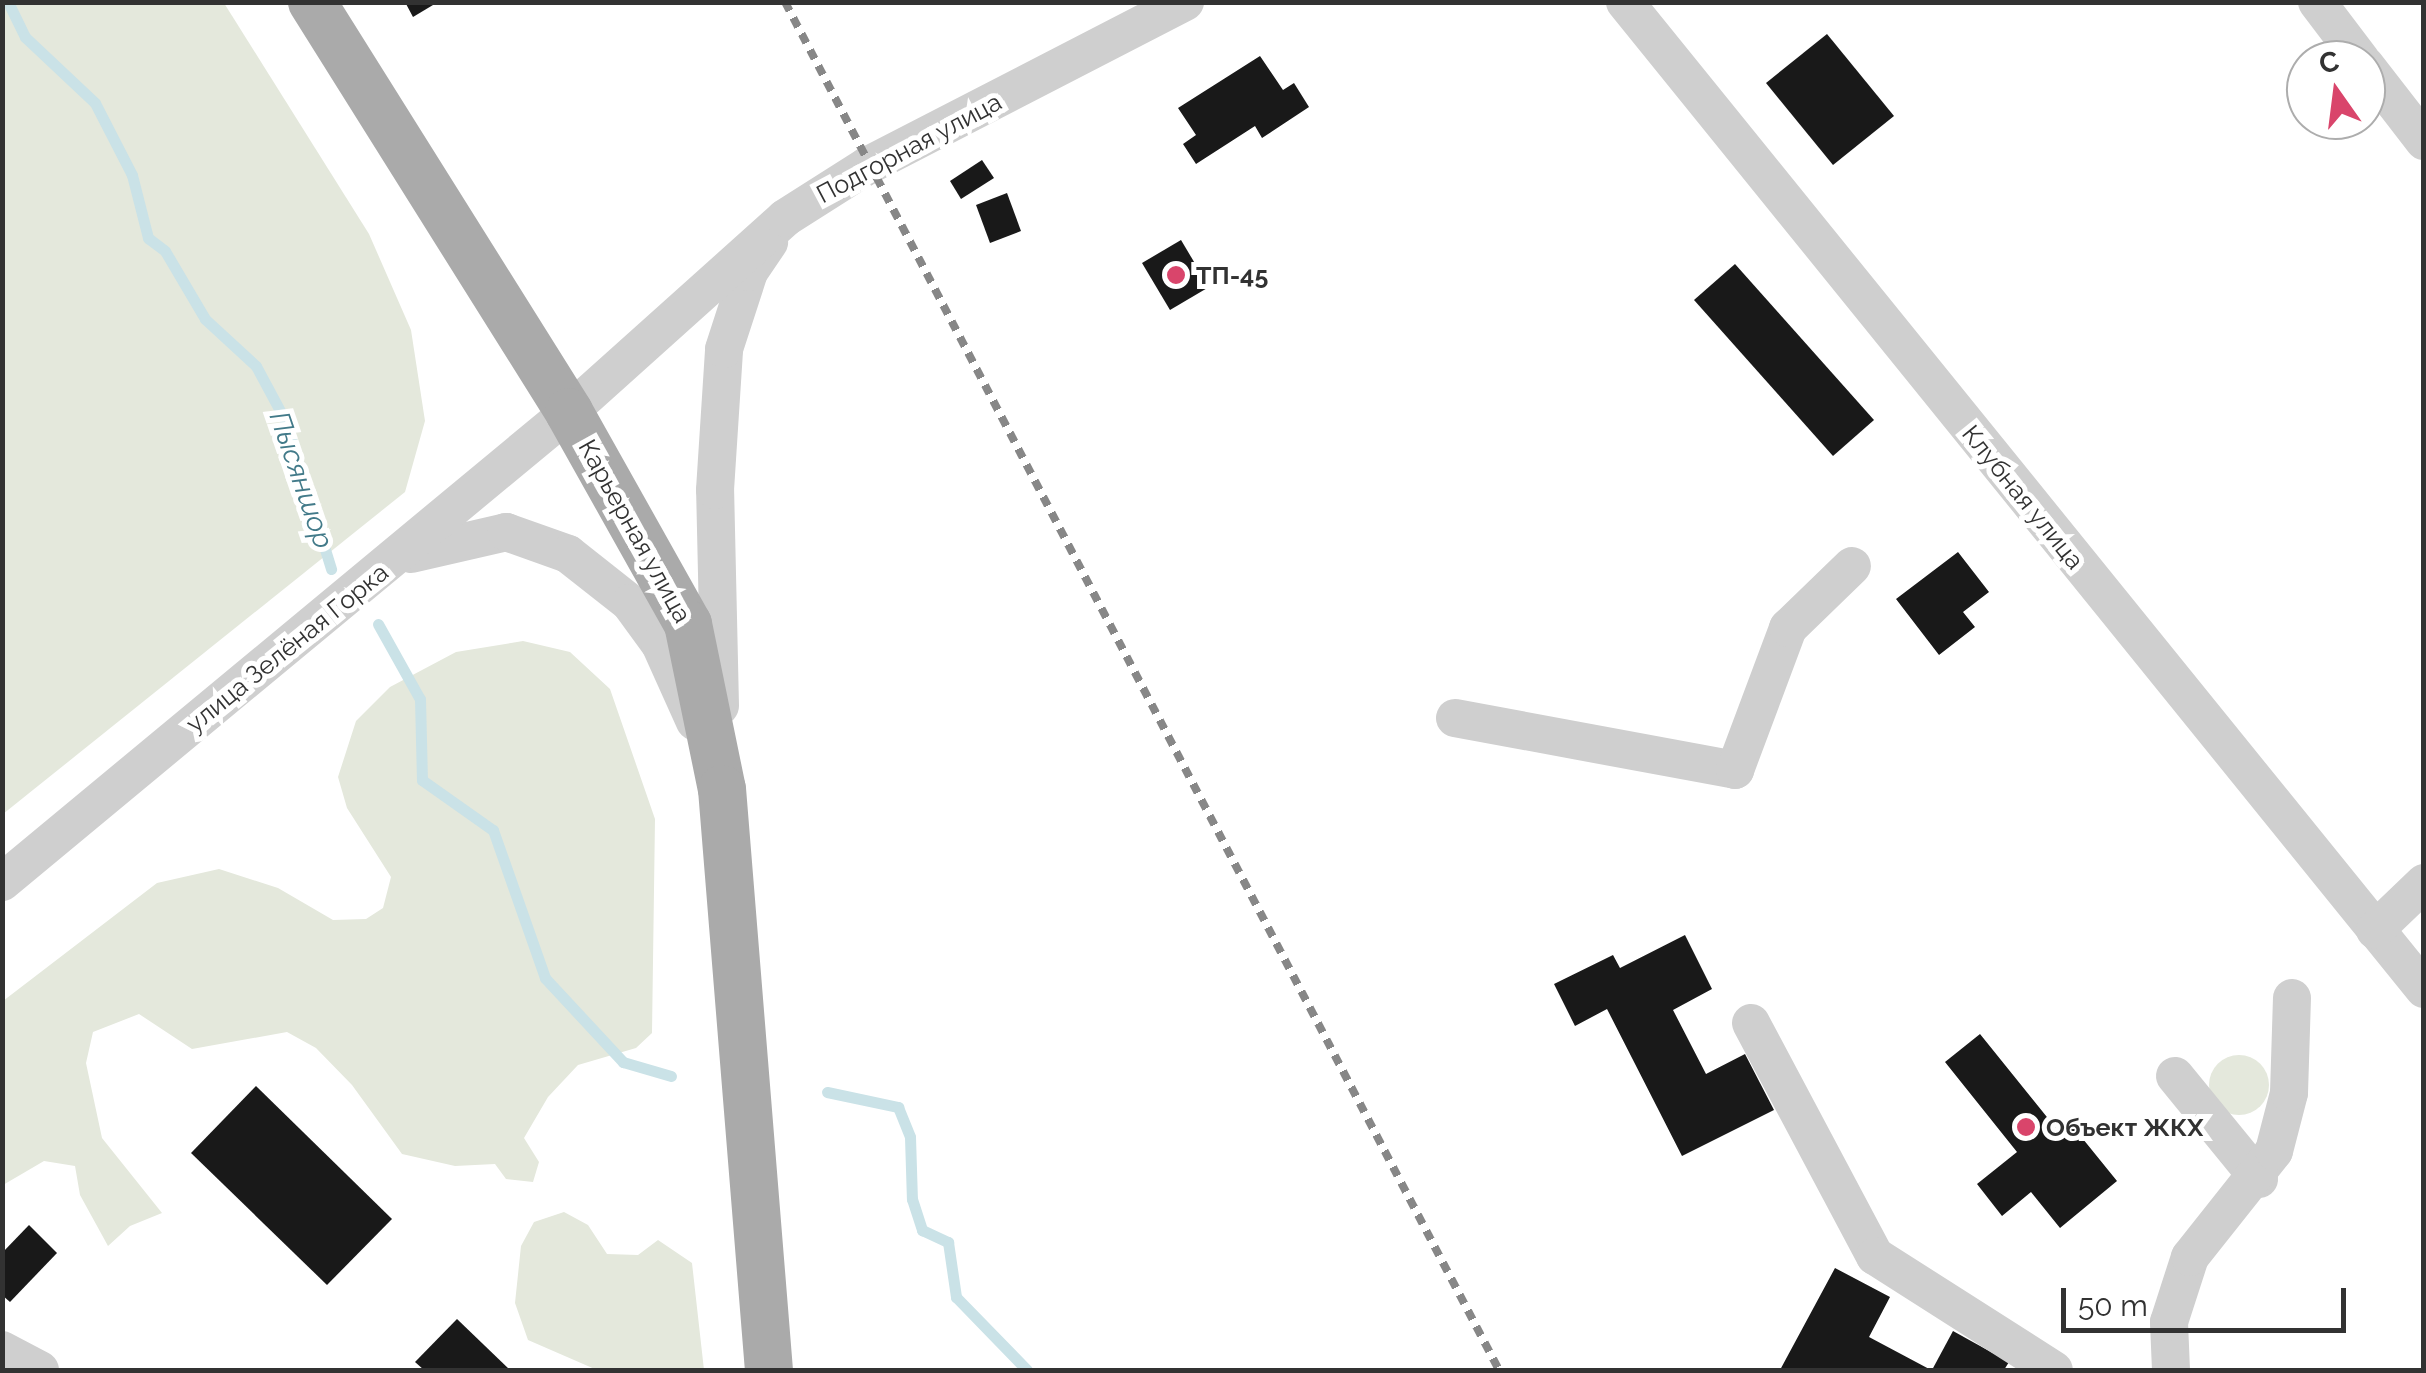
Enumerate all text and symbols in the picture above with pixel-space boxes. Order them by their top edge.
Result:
north arrow [2286,40,2386,140]
text: С [2316,44,2342,81]
street label: Подгорная улица [811,86,1007,210]
place label: ТП-45 [1196,260,1268,290]
marker: ТП-45 [1165,264,1187,286]
water label: Пысяншор [262,407,340,553]
street label: Клубная улица [1956,419,2090,575]
street label: Карьерная улица [572,434,698,628]
street label: улица Зелёная Горка [180,557,394,739]
place label: Объект ЖКХ [2046,1112,2203,1142]
marker: Объект ЖКХ [2015,1116,2037,1138]
scale bar [2066,1268,2351,1330]
text: 50 m [2078,1288,2148,1323]

